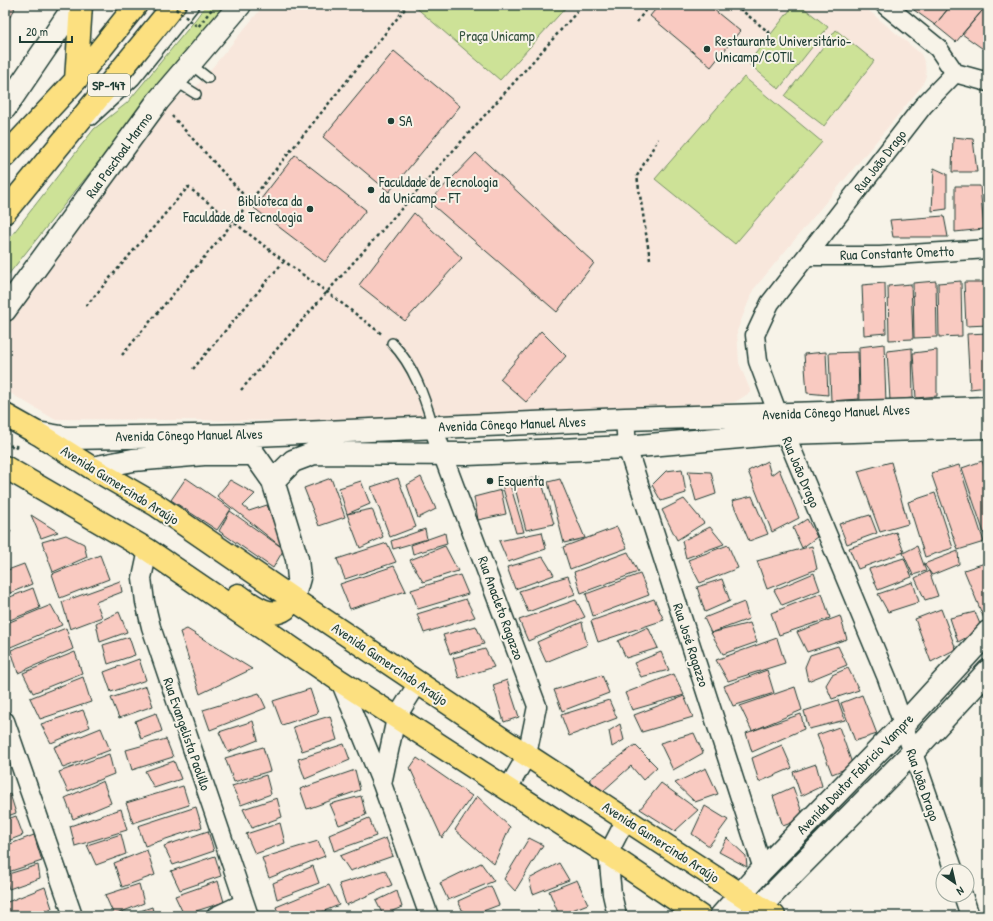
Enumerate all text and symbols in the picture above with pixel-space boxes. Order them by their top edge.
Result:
scale bar [20,18,72,44]
text: 20 m [26,23,48,40]
park label: Praça Unicamp [459,26,535,46]
place label: Restaurante Universitário- Unicamp/COTIL [715,31,852,67]
marker: Restaurante Universitário- Unicamp/COTIL [702,44,712,54]
road number: SP-147 [88,74,130,96]
street label: Rua Paschoal Marmo [81,108,156,202]
place label: SA [399,111,412,130]
marker: SA [386,116,396,126]
street label: Rua João Drago [849,125,911,197]
place label: Faculdade de Tecnologia da Unicamp - FT [378,172,498,208]
marker: Faculdade de Tecnologia da Unicamp - FT [366,185,376,195]
place label: Biblioteca da Faculdade de Tecnologia [182,191,303,227]
marker: Biblioteca da Faculdade de Tecnologia [305,204,315,214]
street label: Rua Constante Ometto [840,241,955,264]
street label: Avenida Cônego Manuel Alves [762,399,910,425]
street label: Avenida Cônego Manuel Alves [438,411,586,437]
street label: Avenida Cônego Manuel Alves [115,424,263,446]
street label: Rua João Drago [777,433,825,511]
street label: Avenida Gumercindo Araújo [57,441,183,530]
place label: Esquenta [498,471,544,491]
marker: Esquenta [485,476,495,486]
street label: Rua Anacleto Ragazzo [473,553,529,663]
street label: Rua José Ragazzo [668,601,714,690]
street label: Avenida Gumercindo Araújo [328,618,452,710]
street label: Rua Evangelista Paolillo [158,675,216,793]
street label: Avenida Doutor Fabricio Vampre [792,709,918,839]
street label: Rua João Drago [901,746,945,824]
street label: Avenida Gumercindo Araújo [599,797,724,888]
north arrow [935,863,975,903]
text: N [954,884,967,899]

